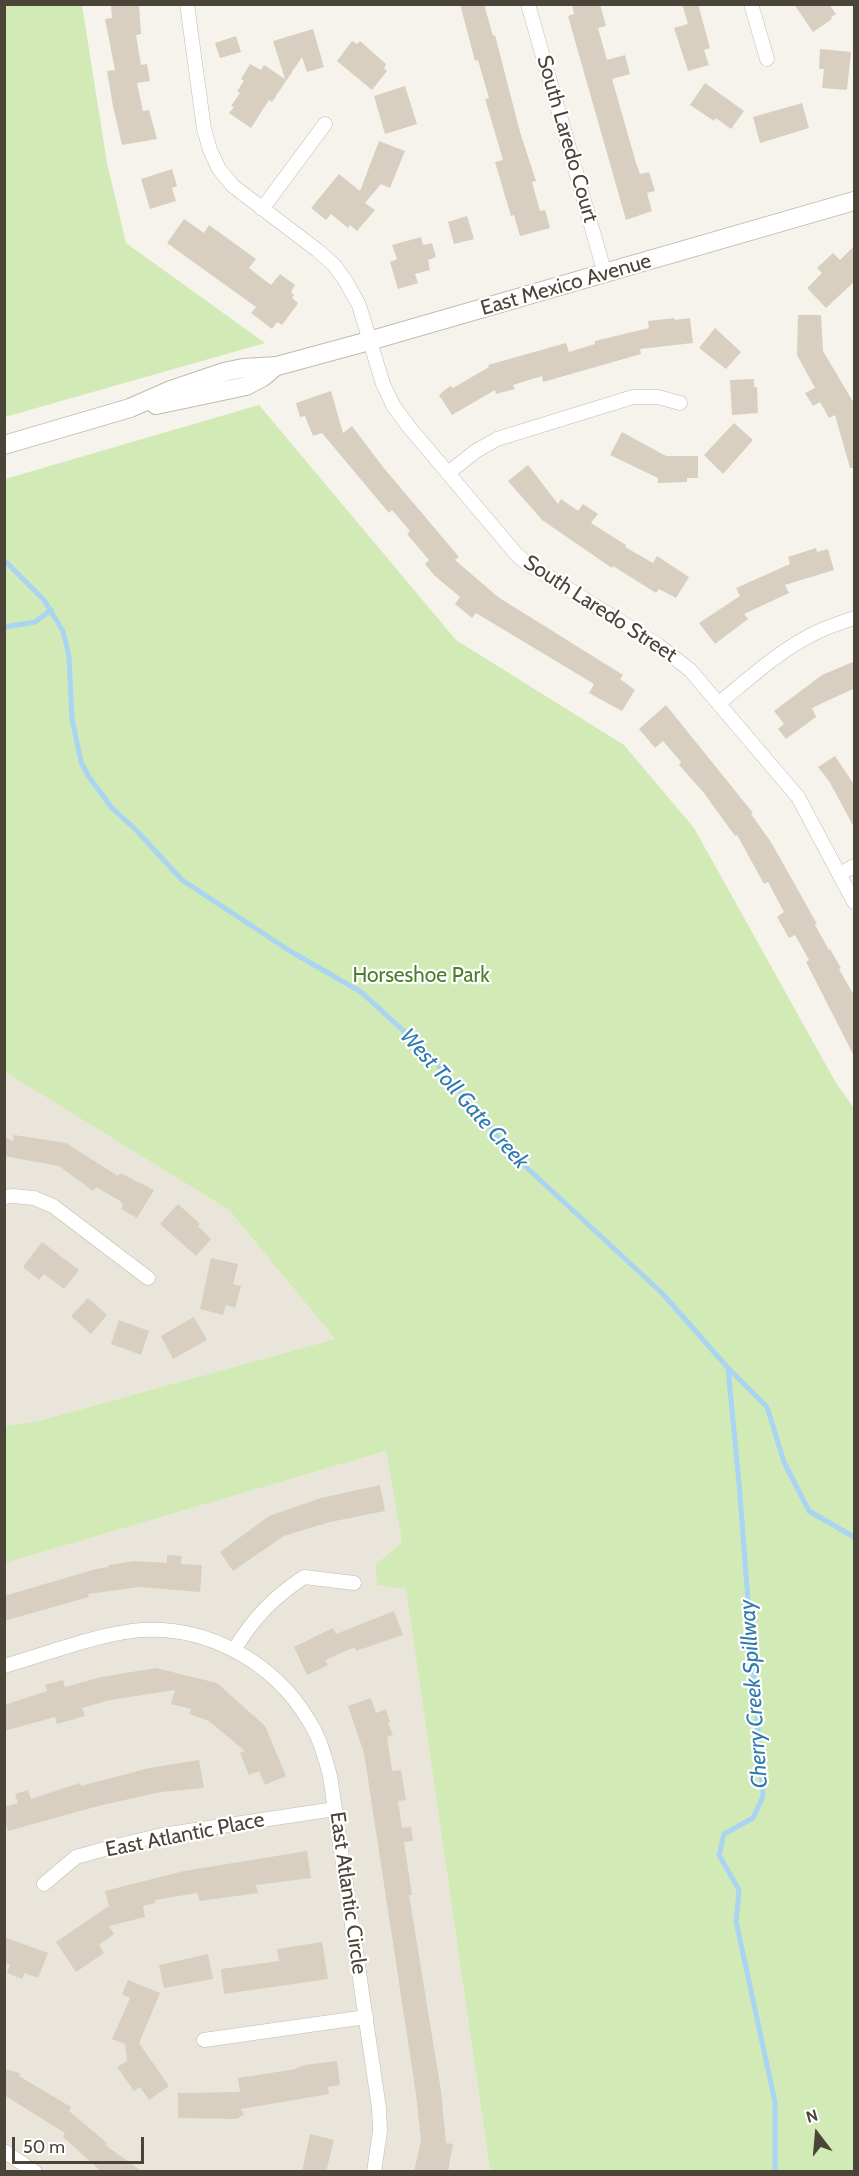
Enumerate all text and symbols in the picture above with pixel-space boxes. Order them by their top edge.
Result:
street label: South Laredo Court [531,53,603,225]
street label: East Mexico Avenue [478,249,654,321]
street label: South Laredo Street [519,550,681,668]
park label: Horseshoe Park [352,963,490,989]
water label: West Toll Gate Creek [394,1023,534,1175]
water label: Cherry Creek Spillway [734,1599,774,1789]
street label: East Atlantic Place [104,1807,266,1863]
street label: East Atlantic Circle [324,1810,372,1976]
north arrow [787,2104,847,2164]
text: N [804,2106,820,2127]
scale bar [15,2125,147,2163]
text: 50 m [23,2136,65,2158]

